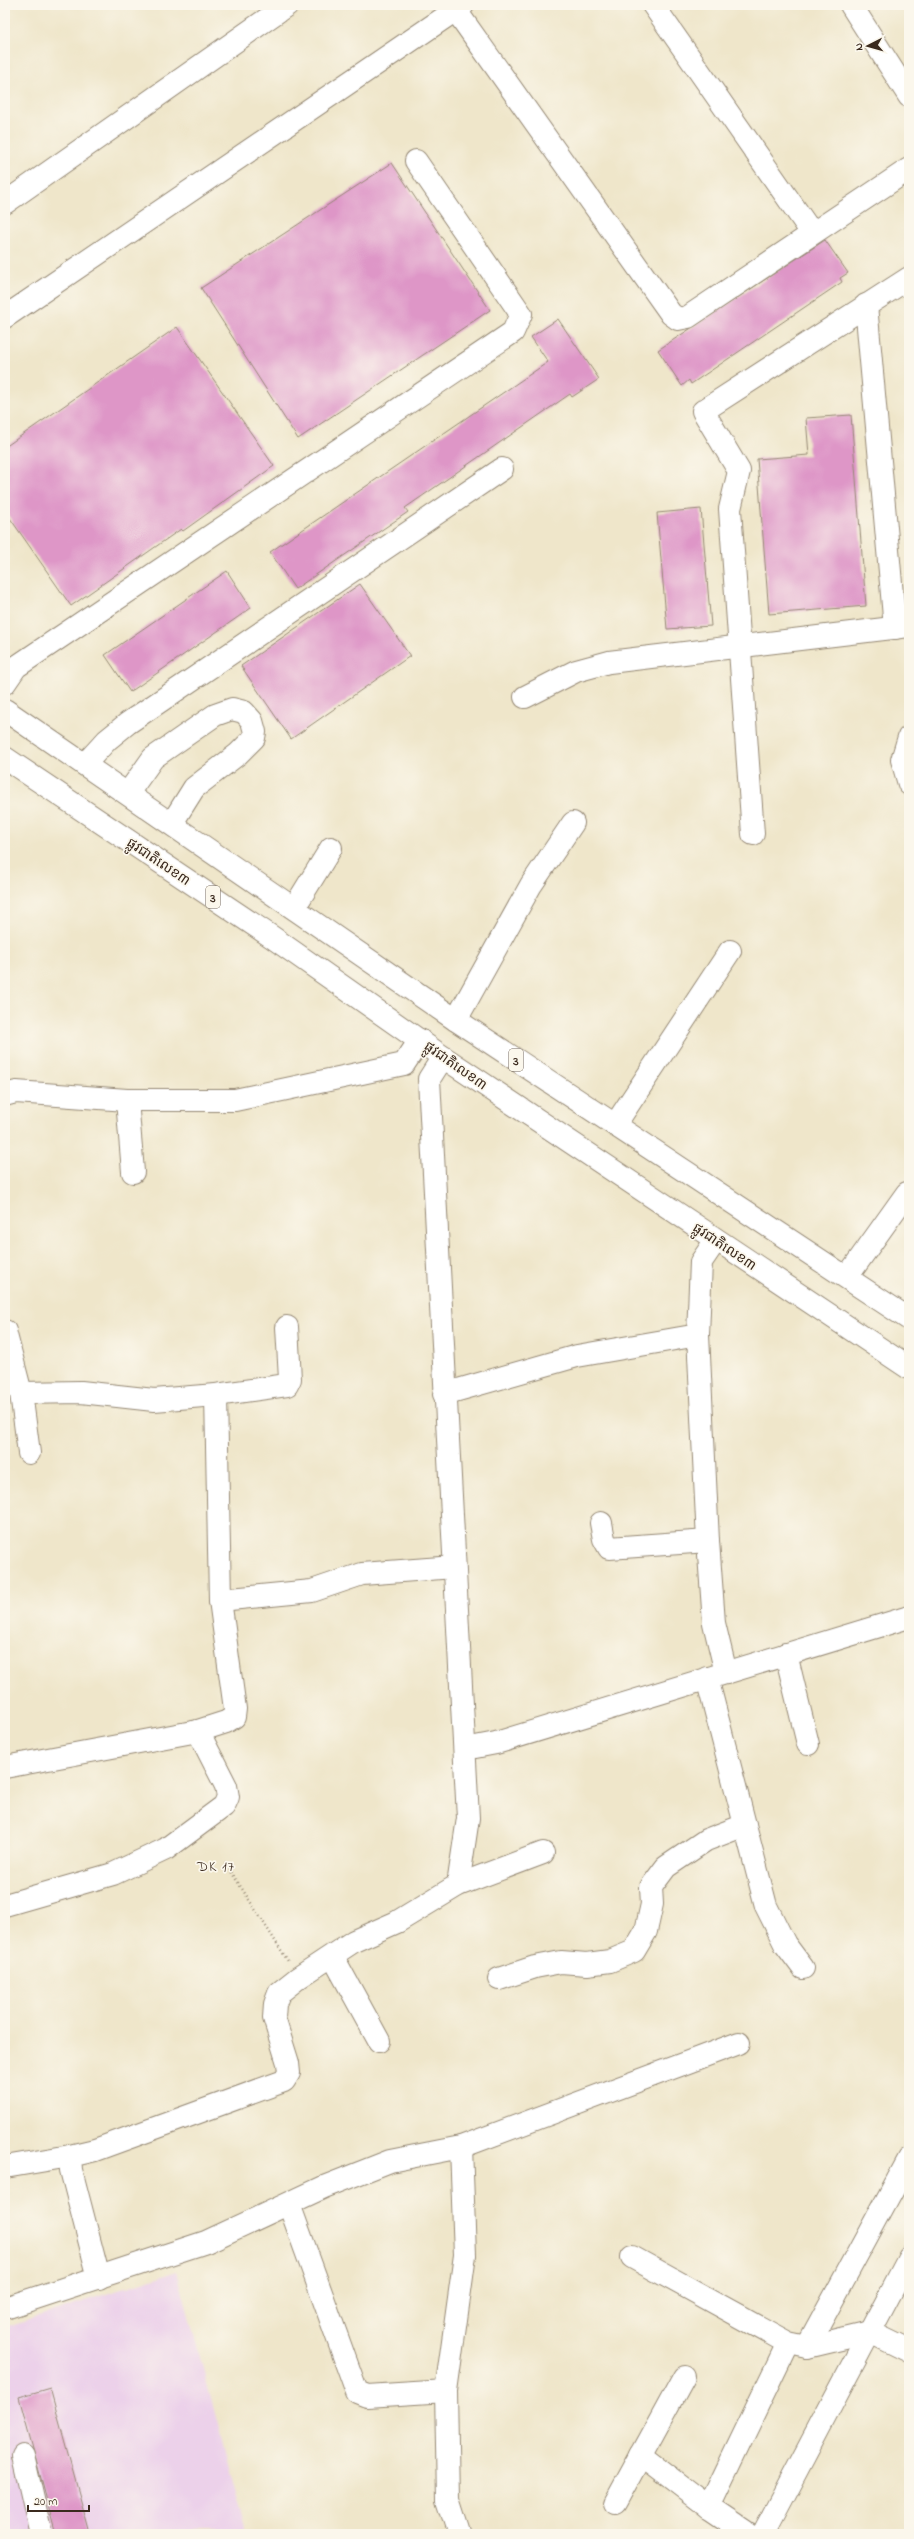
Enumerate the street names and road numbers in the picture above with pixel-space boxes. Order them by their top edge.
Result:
street label: ផ្លូវជាតិលេខ៣ [122,833,194,892]
road number: 3 [206,886,220,908]
street label: ផ្លូវជាតិលេខ៣ [419,1037,491,1096]
road number: 3 [509,1049,523,1071]
street label: ផ្លូវជាតិលេខ៣ [688,1218,760,1277]

